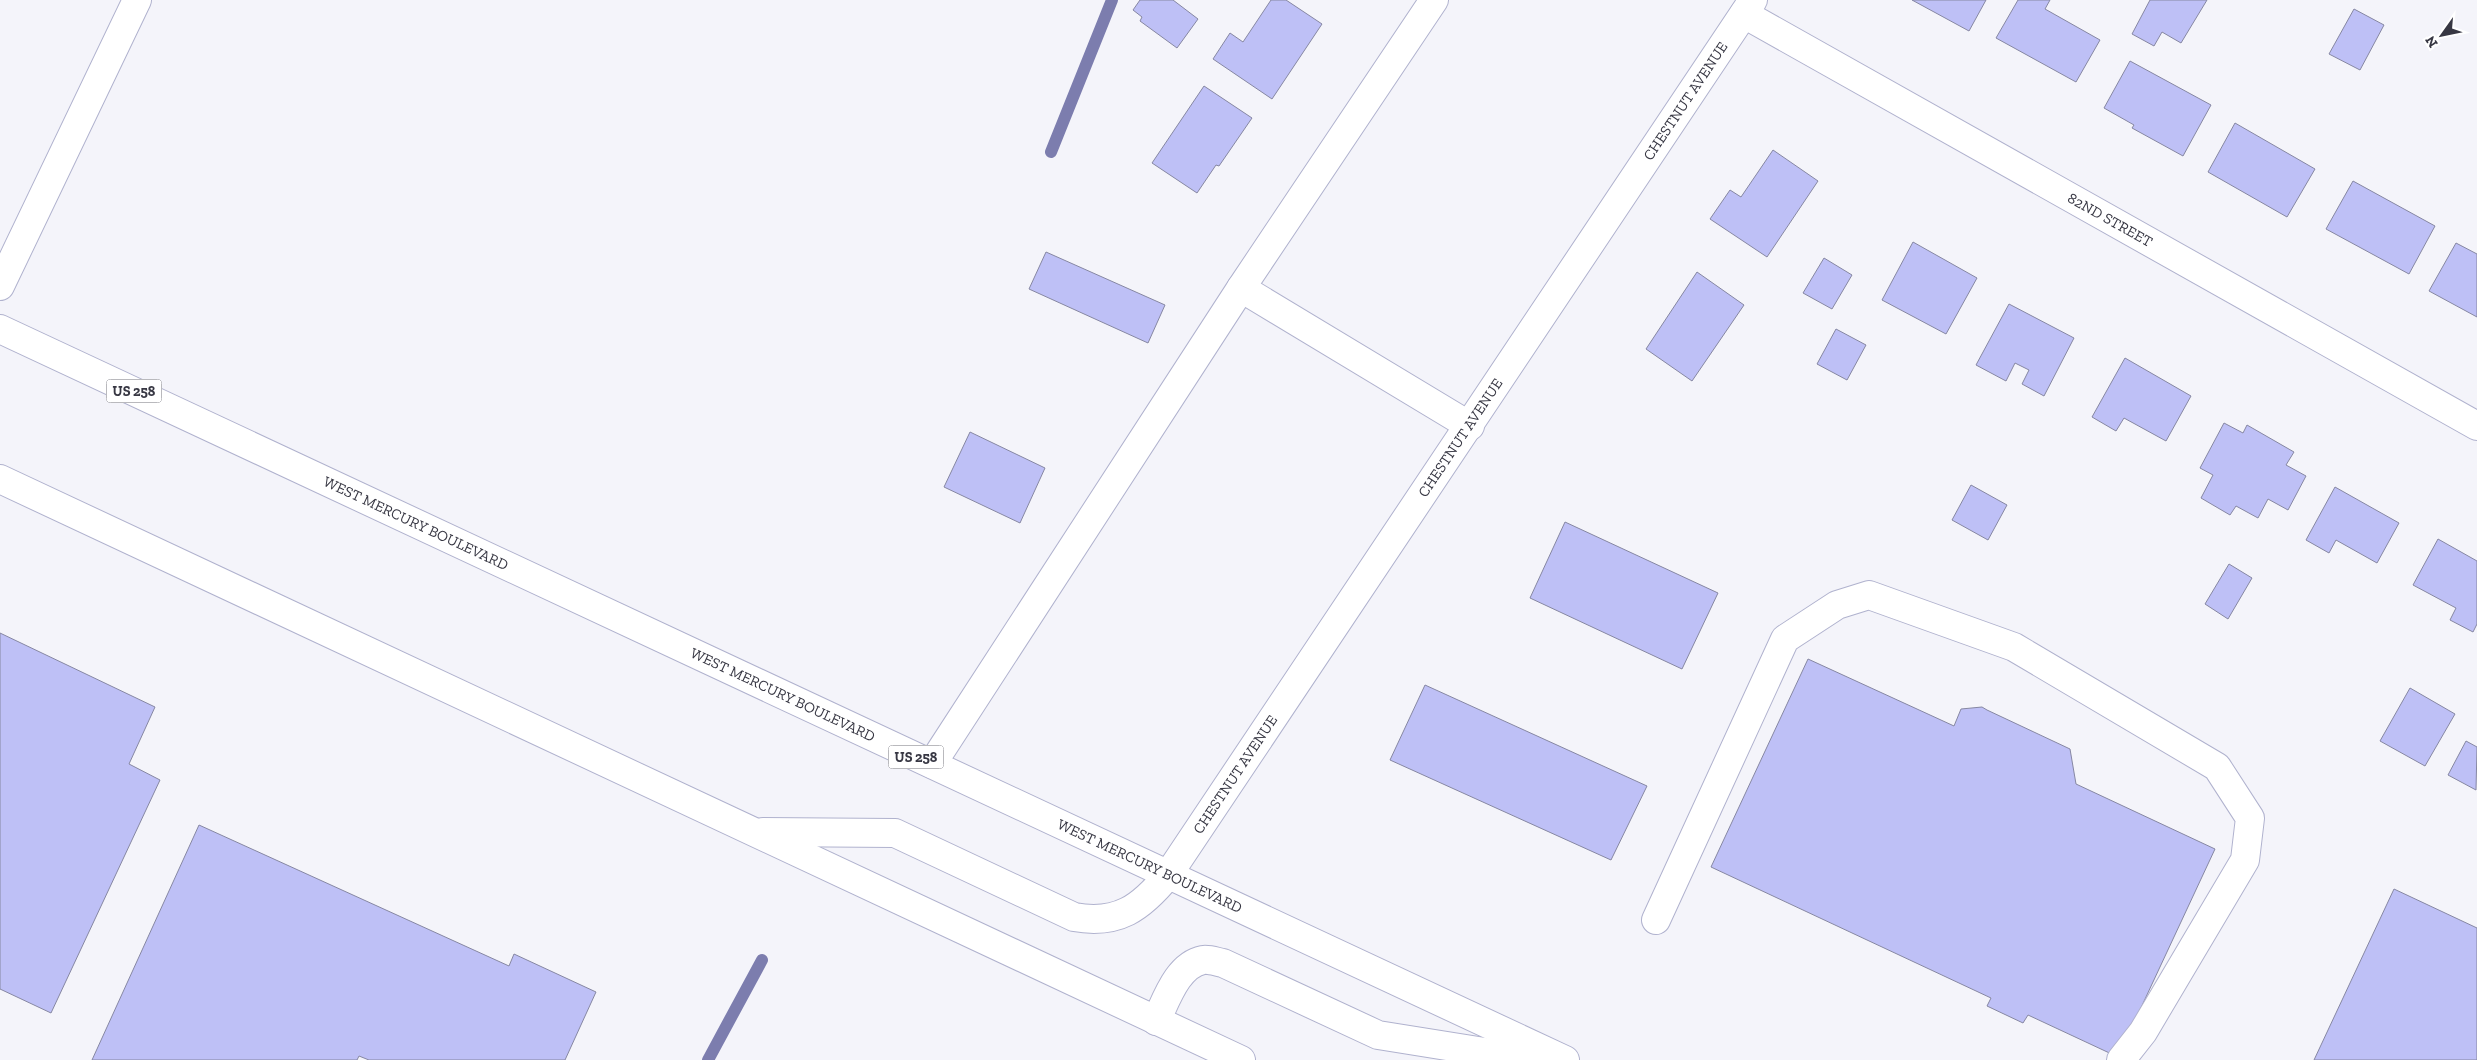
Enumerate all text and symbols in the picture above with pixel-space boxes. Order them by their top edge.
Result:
north arrow [2417,10,2467,60]
text: N [2421,32,2442,51]
street label: CHESTNUT AVENUE [1639,38,1732,164]
street label: 82ND STREET [2065,189,2156,251]
street label: CHESTNUT AVENUE [1414,375,1507,500]
road number: US 258 [106,380,162,402]
street label: WEST MERCURY BOULEVARD [321,472,511,574]
street label: WEST MERCURY BOULEVARD [688,644,878,746]
street label: CHESTNUT AVENUE [1189,711,1281,837]
road number: US 258 [888,746,944,769]
street label: WEST MERCURY BOULEVARD [1054,815,1245,917]

